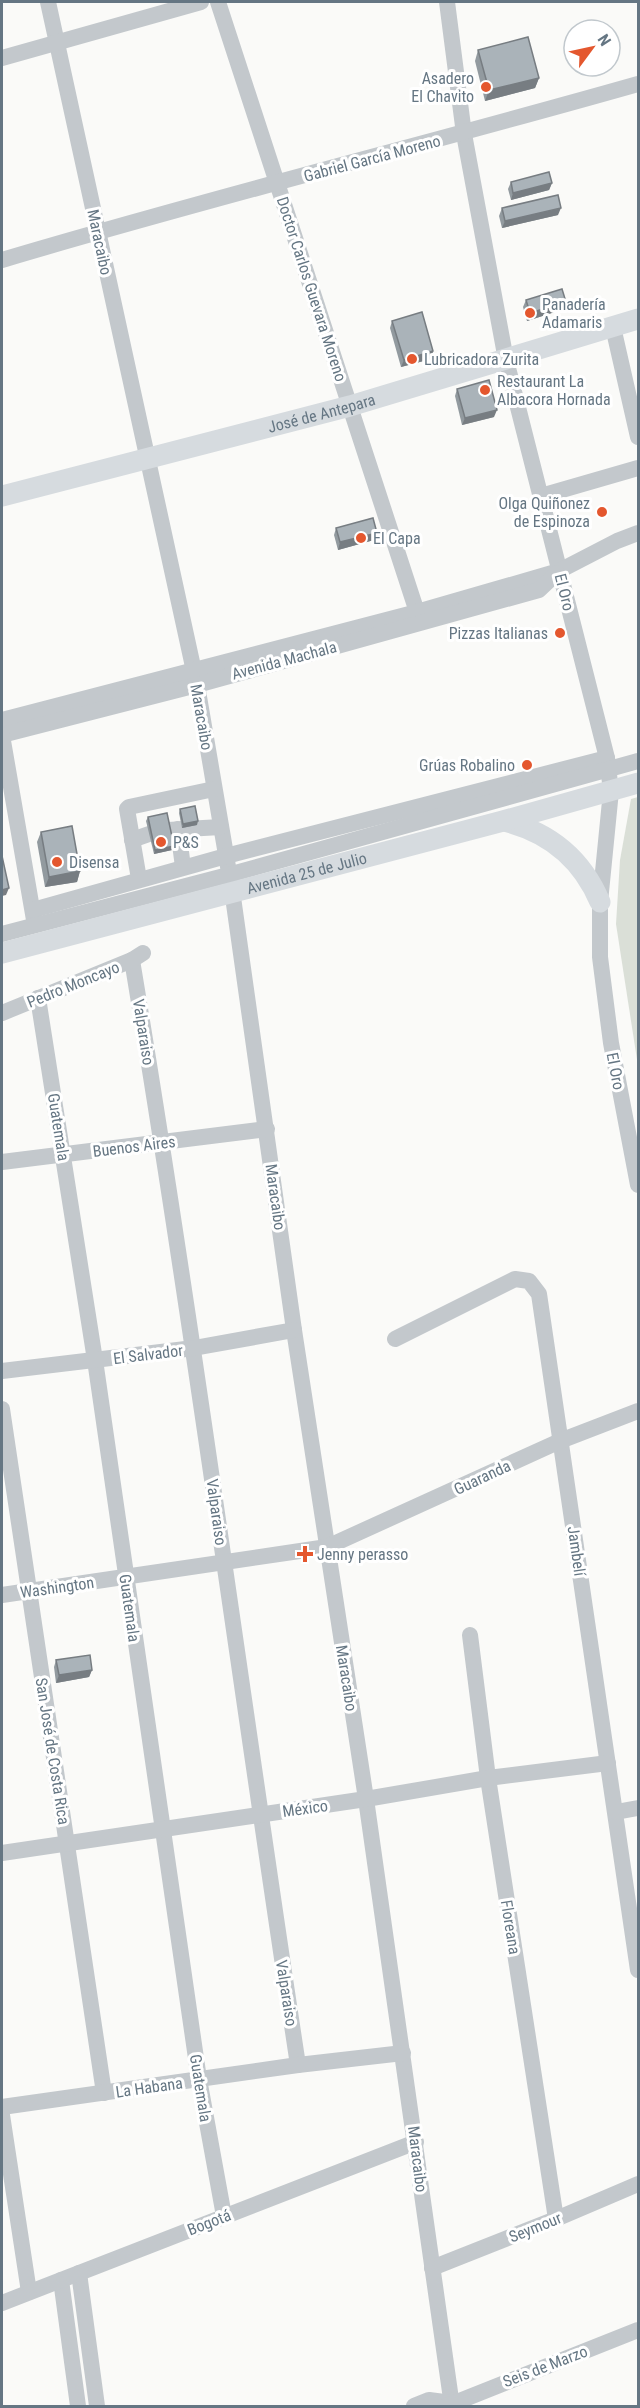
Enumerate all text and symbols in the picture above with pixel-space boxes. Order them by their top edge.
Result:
north arrow [562,18,622,78]
text: N [594,31,615,49]
place label: Asadero El Chavito [411,69,474,106]
marker: Asadero El Chavito [479,80,493,94]
street label: Gabriel García Moreno [302,131,443,186]
street label: Doctor Carlos Guevara Moreno [273,194,350,384]
street label: Maracaibo [83,208,116,277]
place label: Panadería Adamaris [542,295,606,332]
marker: Panadería Adamaris [523,306,537,320]
place label: Lubricadora Zurita [424,350,539,369]
marker: Lubricadora Zurita [405,352,419,366]
place label: Restaurant La Albacora Hornada [497,372,611,409]
marker: Restaurant La Albacora Hornada [478,383,492,397]
street label: José de Antepara [266,390,378,437]
place label: Olga Quiñonez de Espinoza [498,494,590,531]
marker: Olga Quiñonez de Espinoza [595,505,609,519]
place label: El Capa [373,529,421,548]
marker: El Capa [354,531,368,545]
street label: El Oro [551,572,578,613]
place label: Pizzas Italianas [449,624,548,643]
marker: Pizzas Italianas [553,626,567,640]
street label: Avenida Machala [230,637,339,684]
street label: Maracaibo [186,683,217,752]
place label: Grúas Robalino [419,756,515,775]
marker: Grúas Robalino [520,758,534,772]
place label: P&S [173,833,199,852]
marker: P&S [154,835,168,849]
street label: Avenida 25 de Julio [245,848,369,898]
place label: Disensa [69,853,119,872]
marker: Disensa [50,855,64,869]
street label: Pedro Moncayo [24,957,122,1012]
street label: Valparaiso [129,998,158,1067]
street label: El Oro [603,1051,628,1091]
street label: Guatemala [44,1092,73,1162]
street label: Buenos Aires [92,1132,176,1161]
street label: Maracaibo [261,1163,290,1231]
street label: El Salvador [112,1341,184,1368]
street label: Guaranda [451,1456,514,1499]
street label: Valparaiso [202,1478,231,1546]
street label: Jambelí [564,1525,590,1579]
place label: Jenny perasso [317,1545,408,1564]
marker: Jenny perasso [298,1547,312,1561]
street label: Washington [19,1573,95,1602]
street label: Guatemala [115,1573,144,1643]
street label: Maracaibo [332,1644,361,1712]
street label: San José de Costa Rica [32,1676,73,1826]
street label: México [281,1796,329,1821]
street label: Floreana [497,1899,524,1956]
street label: Valparaiso [272,1959,301,2028]
street label: Guatemala [186,2053,215,2123]
street label: La Habana [114,2073,184,2102]
street label: Maracaibo [404,2125,431,2193]
street label: Bogotá [185,2206,234,2239]
street label: Seymour [506,2208,564,2247]
street label: Seis de Marzo [500,2342,590,2391]

